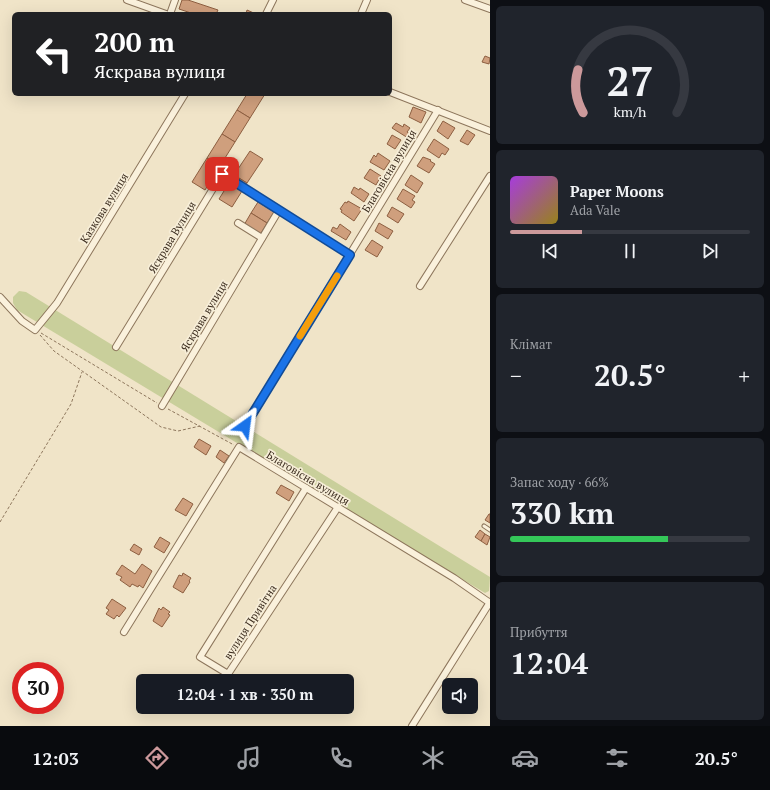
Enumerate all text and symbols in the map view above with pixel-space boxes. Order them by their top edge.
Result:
text: 200 m [94,23,175,60]
icon: left [28,28,80,80]
text: 27 [606,53,654,108]
text: Яскрава вулиця [94,59,225,83]
text: km/h [614,102,647,121]
street label: Благовісна вулиця [359,127,419,215]
pin [205,157,239,191]
icon: arrive [211,163,233,185]
street label: Казкова вулиця [77,170,131,246]
text: Paper Moons [570,181,664,201]
street label: Яскрава Вулиця [145,198,199,275]
text: Ada Vale [570,201,620,219]
icon: previous [539,240,561,262]
icon: pause [619,240,641,262]
icon: next [699,240,721,262]
street label: Яскрава вулиця [177,278,231,354]
text: Клімат [510,335,552,353]
text: 20.5° [594,355,666,395]
text: − [510,361,522,390]
text: + [738,361,750,390]
position arrow [224,405,266,447]
street label: Благовісна вулиця [264,448,352,508]
text: Запас ходу · 66% [510,473,609,491]
text: 330 km [510,493,614,533]
street label: вулиця Привітна [220,581,280,662]
text: Прибуття [510,623,568,641]
text: 12:04 [510,643,588,683]
speed limit sign: 30 [12,662,64,714]
map controls [442,678,478,714]
button: sound [442,678,478,714]
text: 12:04 · 1 хв · 350 m [177,684,313,704]
icon: directions [143,744,171,772]
icon: music [235,744,263,772]
icon: phone [327,744,355,772]
icon: climate [419,744,447,772]
icon: car [511,744,539,772]
icon: filters [603,744,631,772]
text: 12:03 [32,746,79,770]
text: 20.5° [695,746,738,770]

